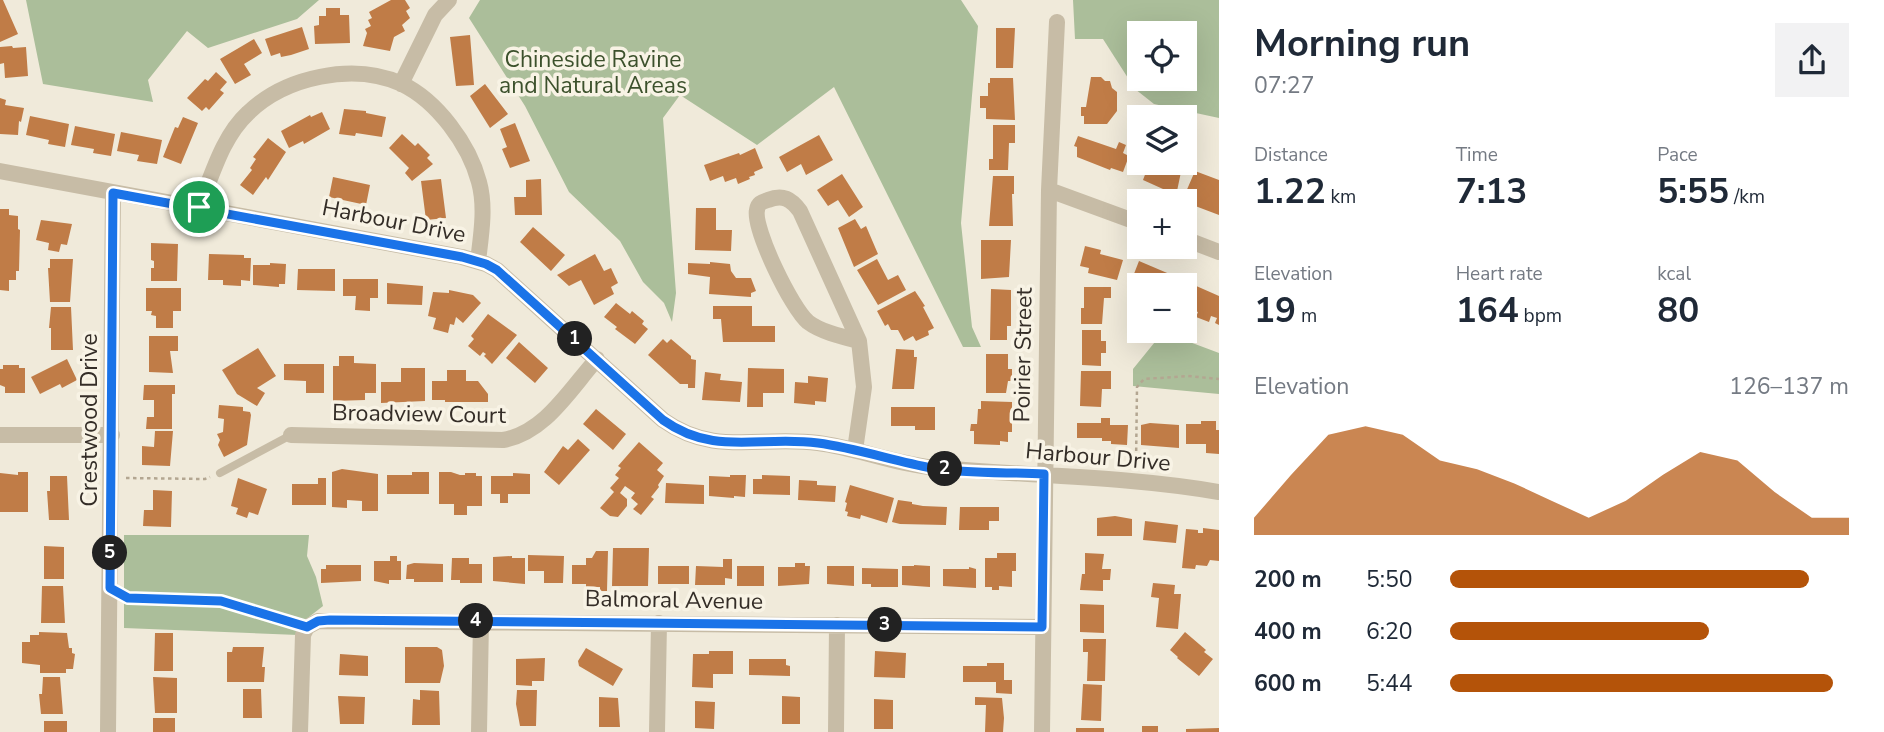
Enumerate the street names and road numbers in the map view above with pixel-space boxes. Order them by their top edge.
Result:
street label: Harbour Drive [320,192,468,250]
street label: Poirier Street [1006,286,1040,423]
street label: Crestwood Drive [74,333,105,507]
street label: Broadview Court [332,397,507,431]
street label: Harbour Drive [1024,435,1172,479]
street label: Balmoral Avenue [585,583,763,617]

